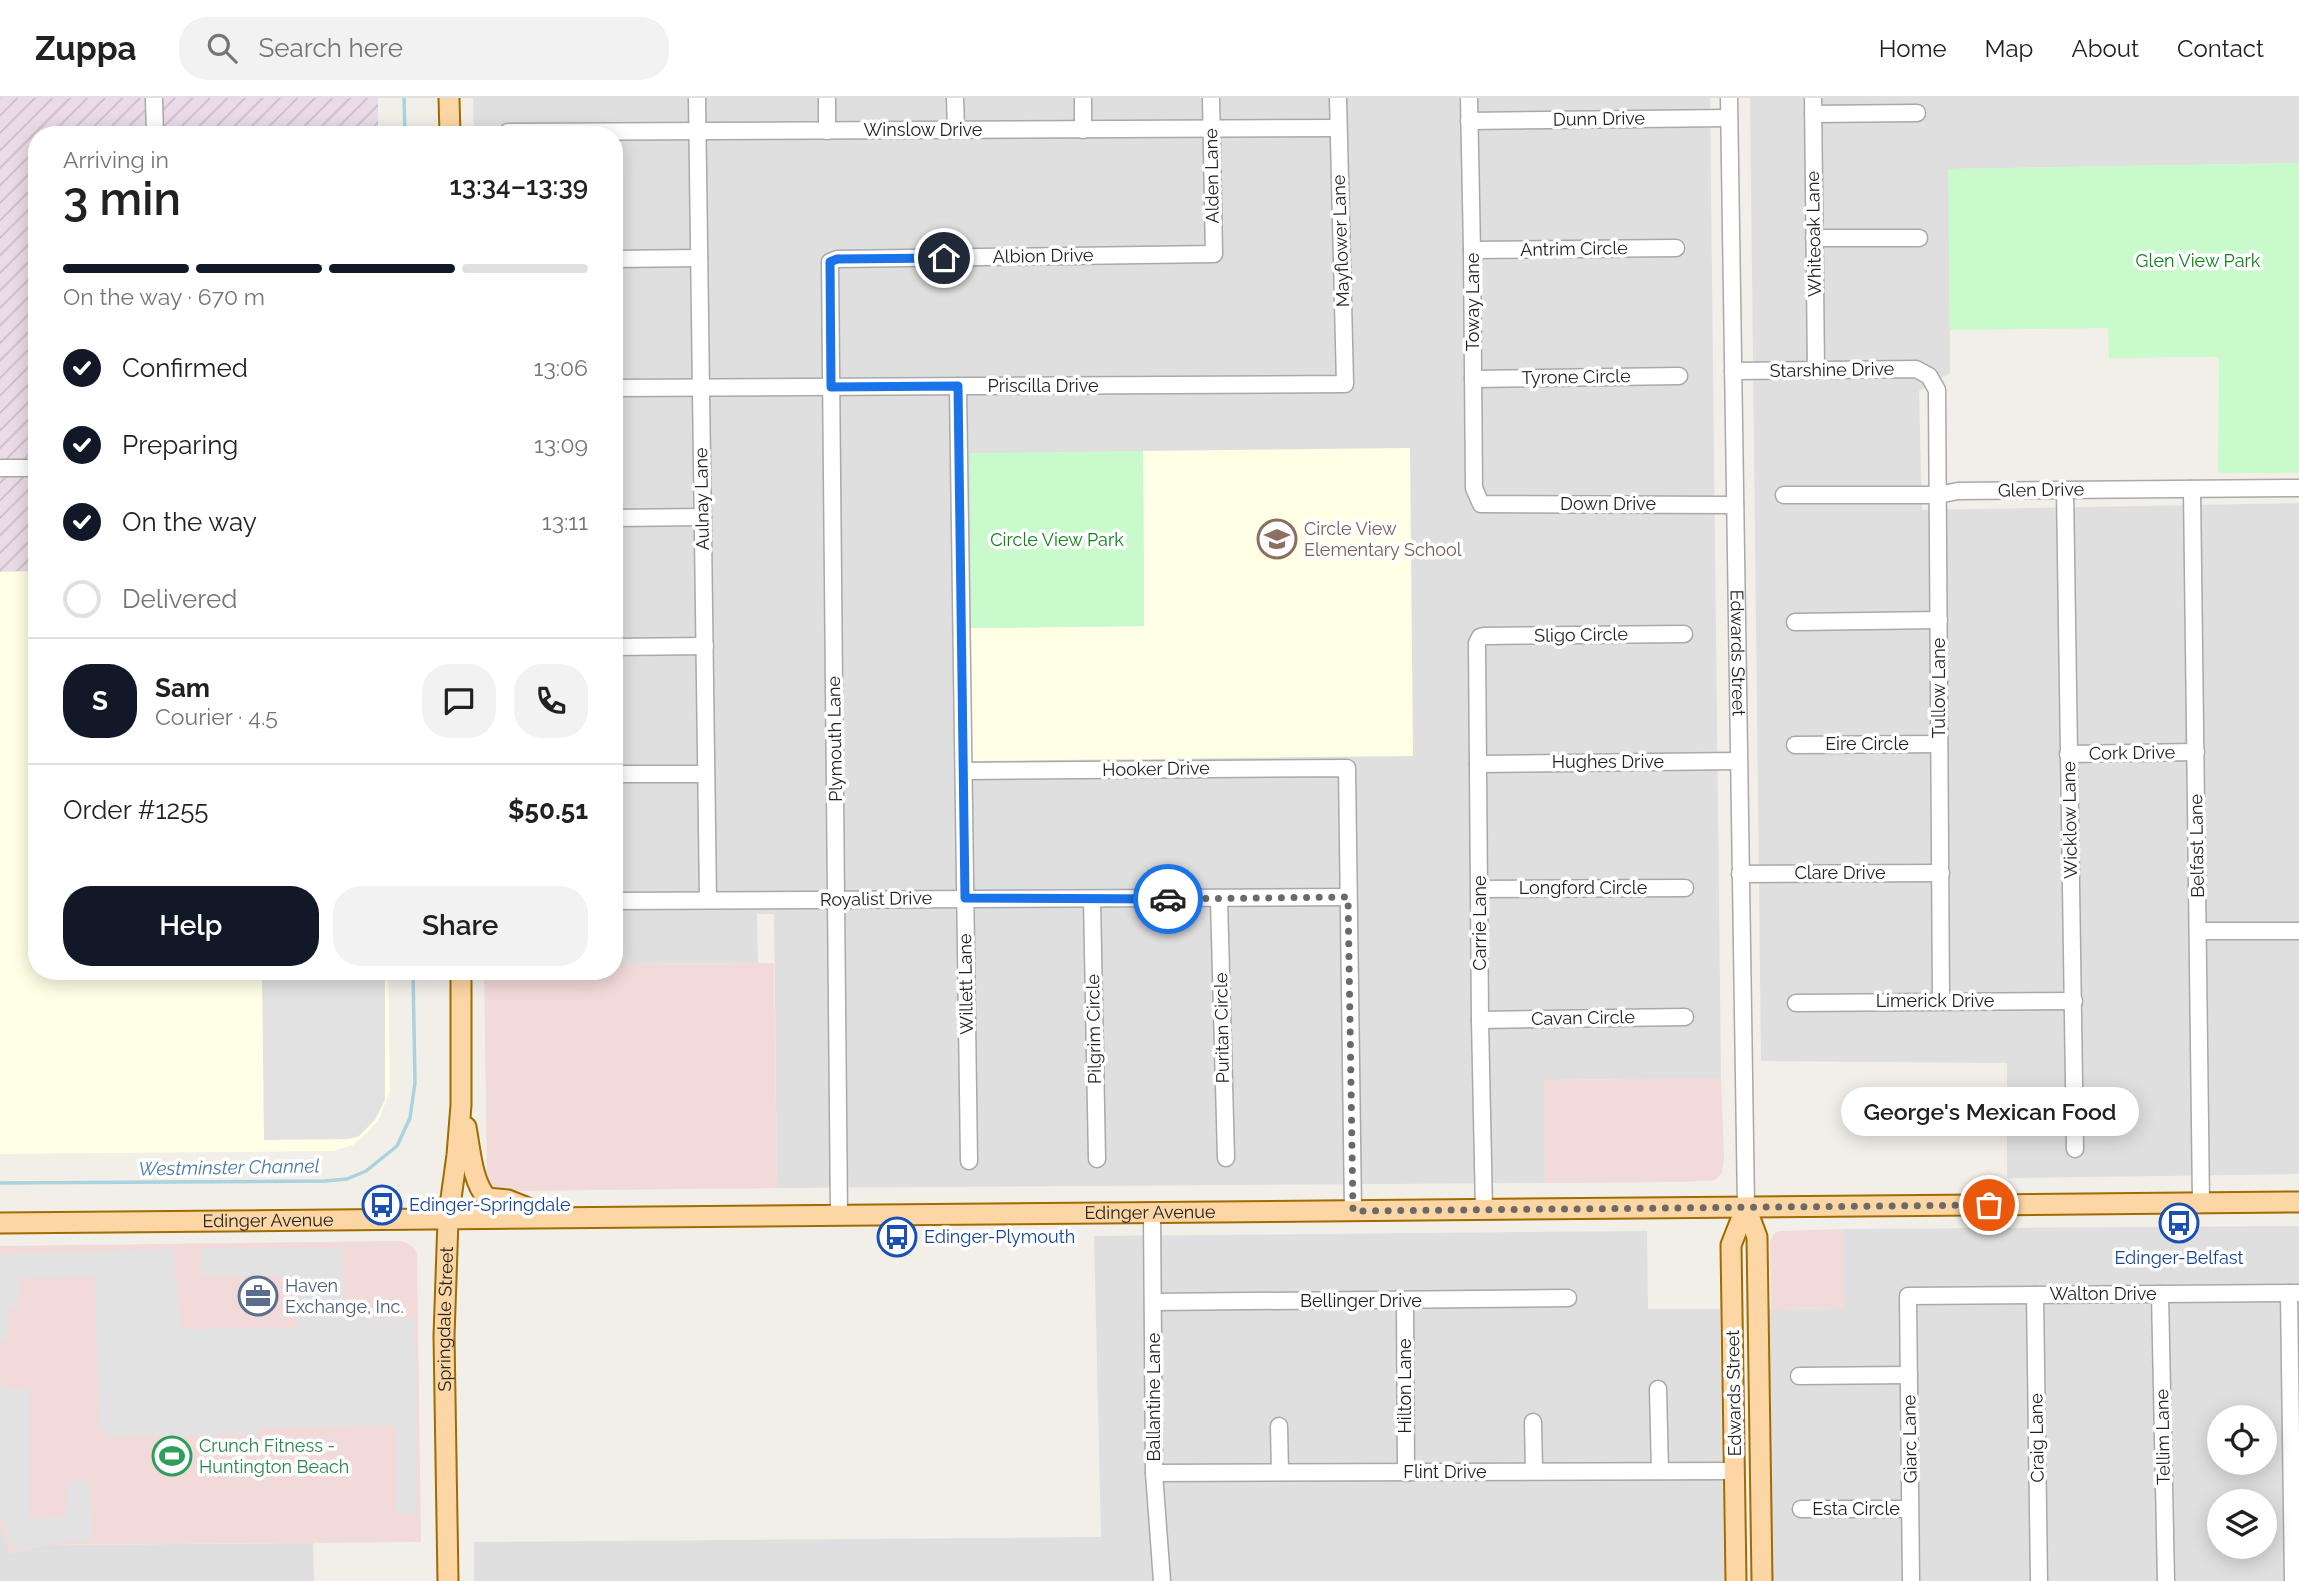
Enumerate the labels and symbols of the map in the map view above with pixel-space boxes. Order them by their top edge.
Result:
street label: Dunn Drive [1553,107,1646,130]
street label: Winslow Drive [864,119,983,140]
street label: Alden Lane [1200,128,1223,224]
street label: Whiteoak Lane [1802,171,1825,297]
street label: Mayflower Lane [1328,174,1353,308]
pin [914,228,974,288]
street label: Antrim Circle [1520,237,1628,260]
street label: Albion Drive [992,244,1094,267]
park label: Glen View Park [2136,250,2261,271]
street label: Toway Lane [1462,252,1483,351]
street label: Starshine Drive [1769,358,1895,381]
street label: Tyrone Circle [1521,365,1631,388]
street label: Priscilla Drive [987,375,1099,396]
street label: Aulnay Lane [690,447,713,551]
street label: Glen Drive [1998,478,2085,501]
street label: Down Drive [1560,493,1656,514]
school or university icon: Circle View Elementary School [1256,518,1298,560]
place label: Circle View Elementary School [1304,518,1462,560]
park label: Circle View Park [990,529,1124,550]
street label: Edwards Street [1727,589,1749,716]
street label: Sligo Circle [1534,623,1629,646]
street label: Tullow Lane [1928,637,1949,738]
street label: Plymouth Lane [823,675,846,802]
street label: Eire Circle [1825,733,1909,754]
street label: Cork Drive [2089,741,2176,764]
street label: Hughes Drive [1552,751,1665,772]
street label: Hooker Drive [1102,757,1210,780]
street label: Wicklow Lane [2058,761,2081,879]
street label: Belfast Lane [2185,793,2208,898]
street label: Clare Drive [1794,862,1886,883]
courier [1133,864,1203,934]
street label: Carrie Lane [1469,875,1490,971]
street label: Longford Circle [1519,877,1648,898]
street label: Royalist Drive [820,887,933,910]
street label: Willett Lane [954,933,977,1035]
street label: Puritan Circle [1210,972,1233,1084]
street label: Pilgrim Circle [1082,973,1105,1084]
street label: Limerick Drive [1876,990,1995,1011]
street label: Cavan Circle [1531,1006,1635,1029]
callout: George's Mexican Food [1840,1086,2138,1135]
water label: Westminster Channel [138,1154,320,1180]
pin [1959,1175,2019,1235]
bus stop icon: Edinger-Springdale [361,1184,403,1226]
place label: Edinger-Springdale [409,1194,571,1215]
street label: Edinger Avenue [1084,1201,1216,1223]
bus stop icon: Edinger-Belfast [2158,1202,2200,1244]
street label: Edinger Avenue [202,1209,334,1231]
bus stop icon: Edinger-Plymouth [876,1216,918,1258]
place label: Edinger-Plymouth [924,1226,1075,1247]
street label: Springdale Street [433,1246,457,1392]
place label: Edinger-Belfast [2114,1247,2244,1268]
office icon: Haven Exchange, Inc. [237,1275,279,1317]
place label: Haven Exchange, Inc. [285,1275,404,1317]
street label: Walton Drive [2049,1283,2157,1304]
street label: Bellinger Drive [1300,1290,1422,1311]
street label: Edwards Street [1722,1330,1745,1456]
street label: Ballantine Lane [1143,1332,1164,1461]
street label: Hilton Lane [1394,1338,1415,1434]
street label: Tellim Lane [2151,1389,2174,1485]
street label: Craig Lane [2025,1393,2048,1483]
street label: Giarc Lane [1898,1394,1921,1483]
sports icon: Crunch Fitness - Huntington Beach [151,1435,193,1477]
place label: Crunch Fitness - Huntington Beach [199,1435,349,1477]
street label: Flint Drive [1403,1461,1487,1482]
street label: Esta Circle [1812,1498,1900,1519]

